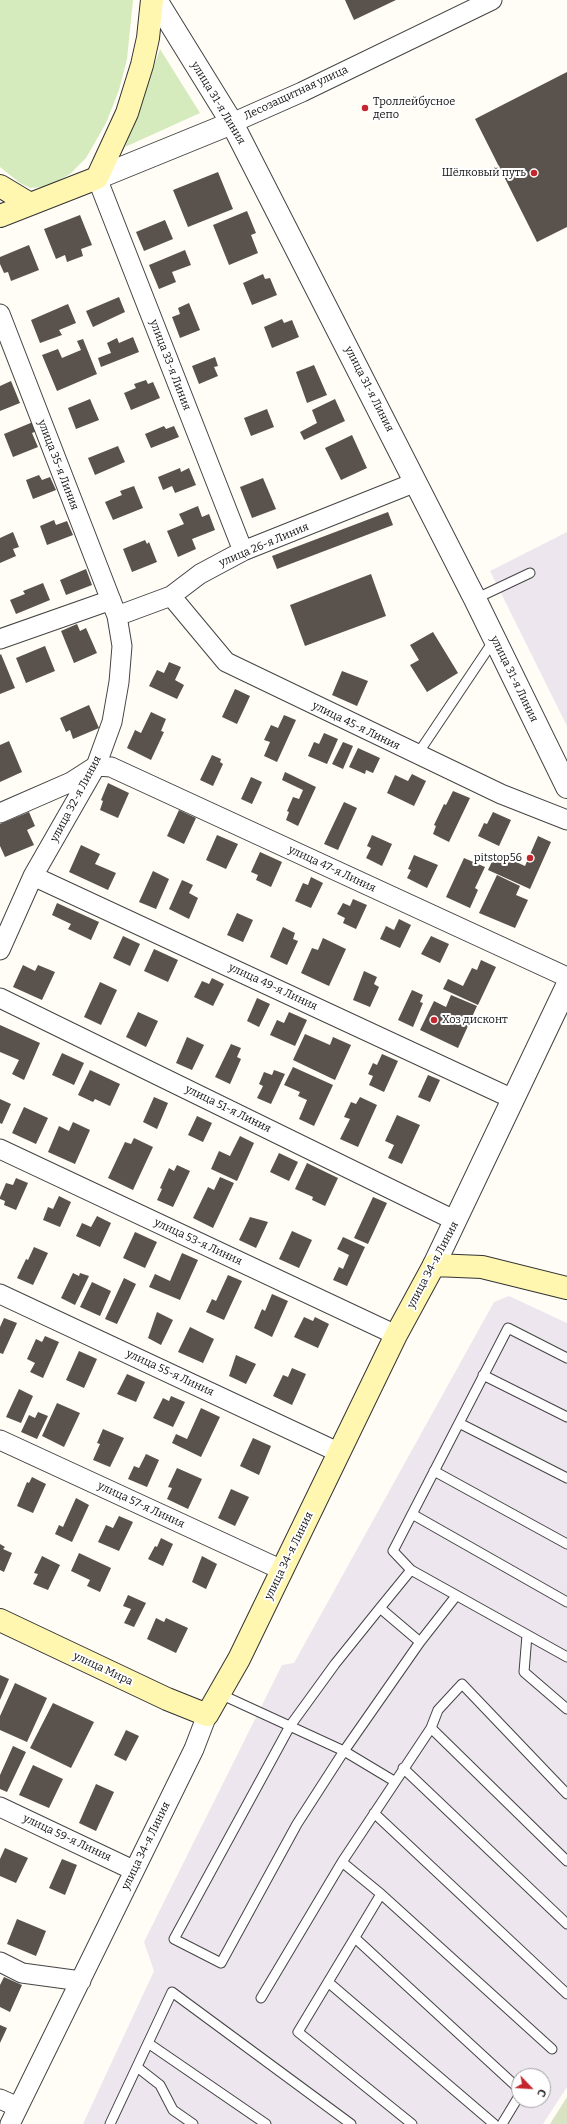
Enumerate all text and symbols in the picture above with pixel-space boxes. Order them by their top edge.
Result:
street label: улица 31-я Линия [188,59,248,147]
street label: Лесозащитная улица [242,63,350,123]
place label: Троллейбусное депо [373,95,455,121]
marker: Троллейбусное депо [360,103,370,113]
place label: Шёлковый путь [442,166,526,180]
marker: Шёлковый путь [529,168,539,178]
street label: улица 33-я Линия [147,318,193,412]
street label: улица 31-я Линия [342,344,396,434]
street label: улица 35-я Линия [35,418,81,512]
street label: улица 26-я Линия [217,520,311,570]
street label: улица 31-я Линия [487,634,541,724]
street label: улица 45-я Линия [310,699,402,753]
street label: улица 32-я Линия [48,754,104,844]
street label: улица 47-я Линия [286,843,378,895]
place label: pitstop56 [474,851,522,865]
marker: pitstop56 [525,853,535,863]
street label: улица 49-я Линия [227,961,319,1013]
place label: Хоз дисконт [442,1013,508,1027]
marker: Хоз дисконт [429,1015,439,1025]
street label: улица 51-я Линия [183,1083,273,1135]
street label: улица 53-я Линия [152,1216,244,1268]
street label: улица 34-я Линия [405,1219,461,1311]
street label: улица 55-я Линия [124,1347,216,1399]
street label: улица 57-я Линия [95,1479,187,1531]
street label: улица 34-я Линия [262,1510,316,1602]
street label: улица Мира [71,1649,135,1689]
street label: улица 34-я Линия [119,1800,173,1892]
street label: улица 59-я Линия [21,1812,113,1864]
north arrow [511,2068,551,2108]
text: С [534,2087,549,2099]

